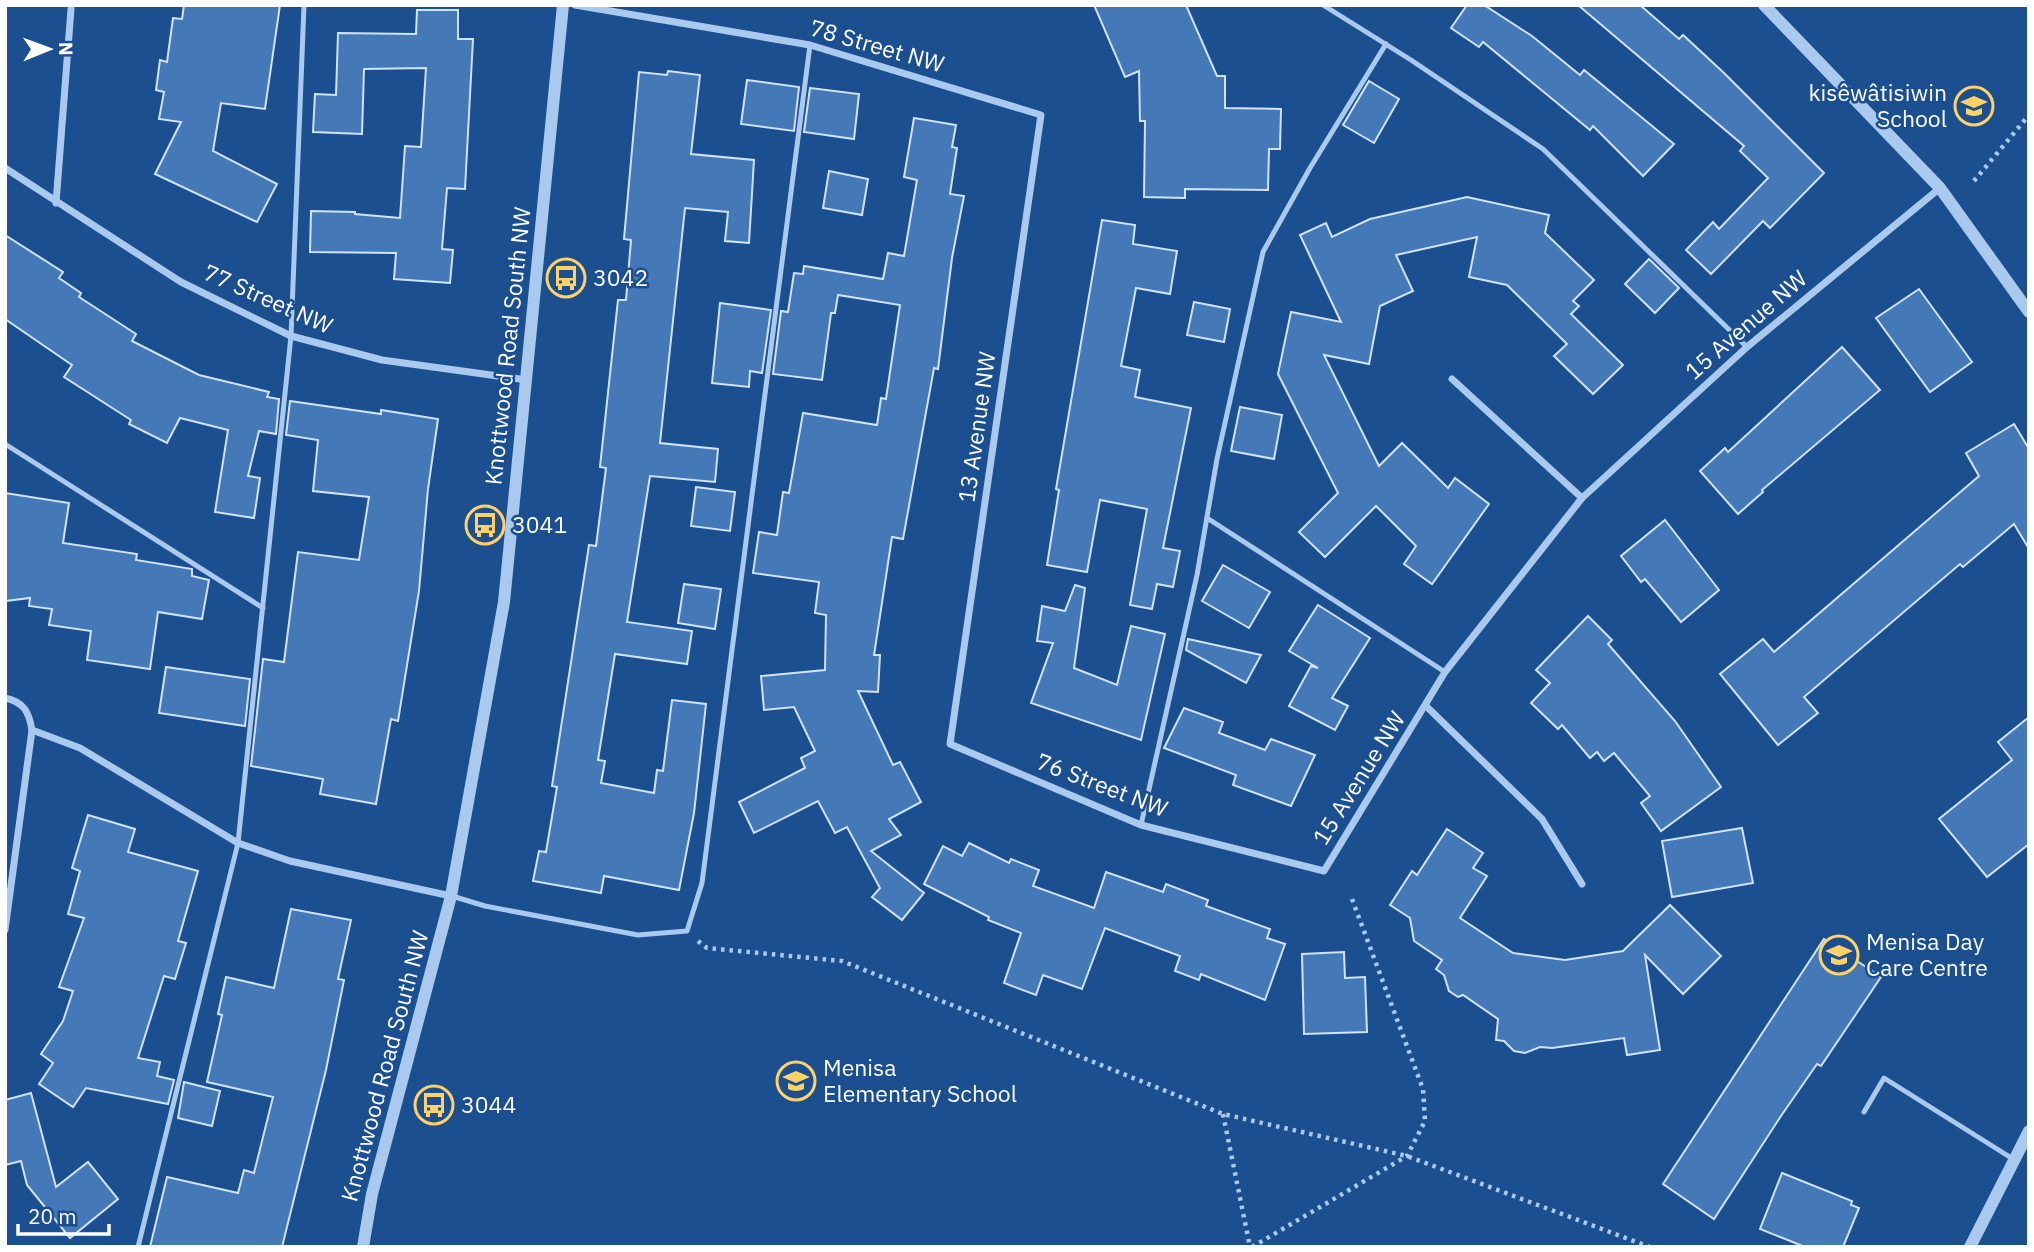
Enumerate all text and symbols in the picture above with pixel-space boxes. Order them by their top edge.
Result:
street label: 78 Street NW [807,12,948,79]
north arrow [14,14,84,84]
text: N [54,42,78,56]
place label: kisêwâtisiwin School [1808,77,1947,133]
school or university icon: kisêwâtisiwin School [1953,85,1995,127]
street label: Knottwood Road South NW [477,205,537,486]
street label: 77 Street NW [199,256,338,340]
bus stop icon: 3042 [545,257,587,299]
place label: 3042 [593,262,648,292]
street label: 15 Avenue NW [1678,263,1813,385]
street label: 13 Avenue NW [951,349,1002,504]
bus stop icon: 3041 [464,504,506,546]
place label: 3041 [512,509,567,539]
street label: 15 Avenue NW [1305,705,1411,850]
street label: 76 Street NW [1032,745,1173,823]
place label: Menisa Day Care Centre [1866,926,1988,982]
street label: Knottwood Road South NW [333,927,435,1204]
school or university icon: Menisa Day Care Centre [1818,934,1860,976]
place label: Menisa Elementary School [823,1052,1017,1108]
school or university icon: Menisa Elementary School [775,1060,817,1102]
bus stop icon: 3044 [413,1084,455,1126]
place label: 3044 [461,1089,516,1119]
scale bar [18,1192,108,1236]
text: 20 m [28,1202,77,1230]

